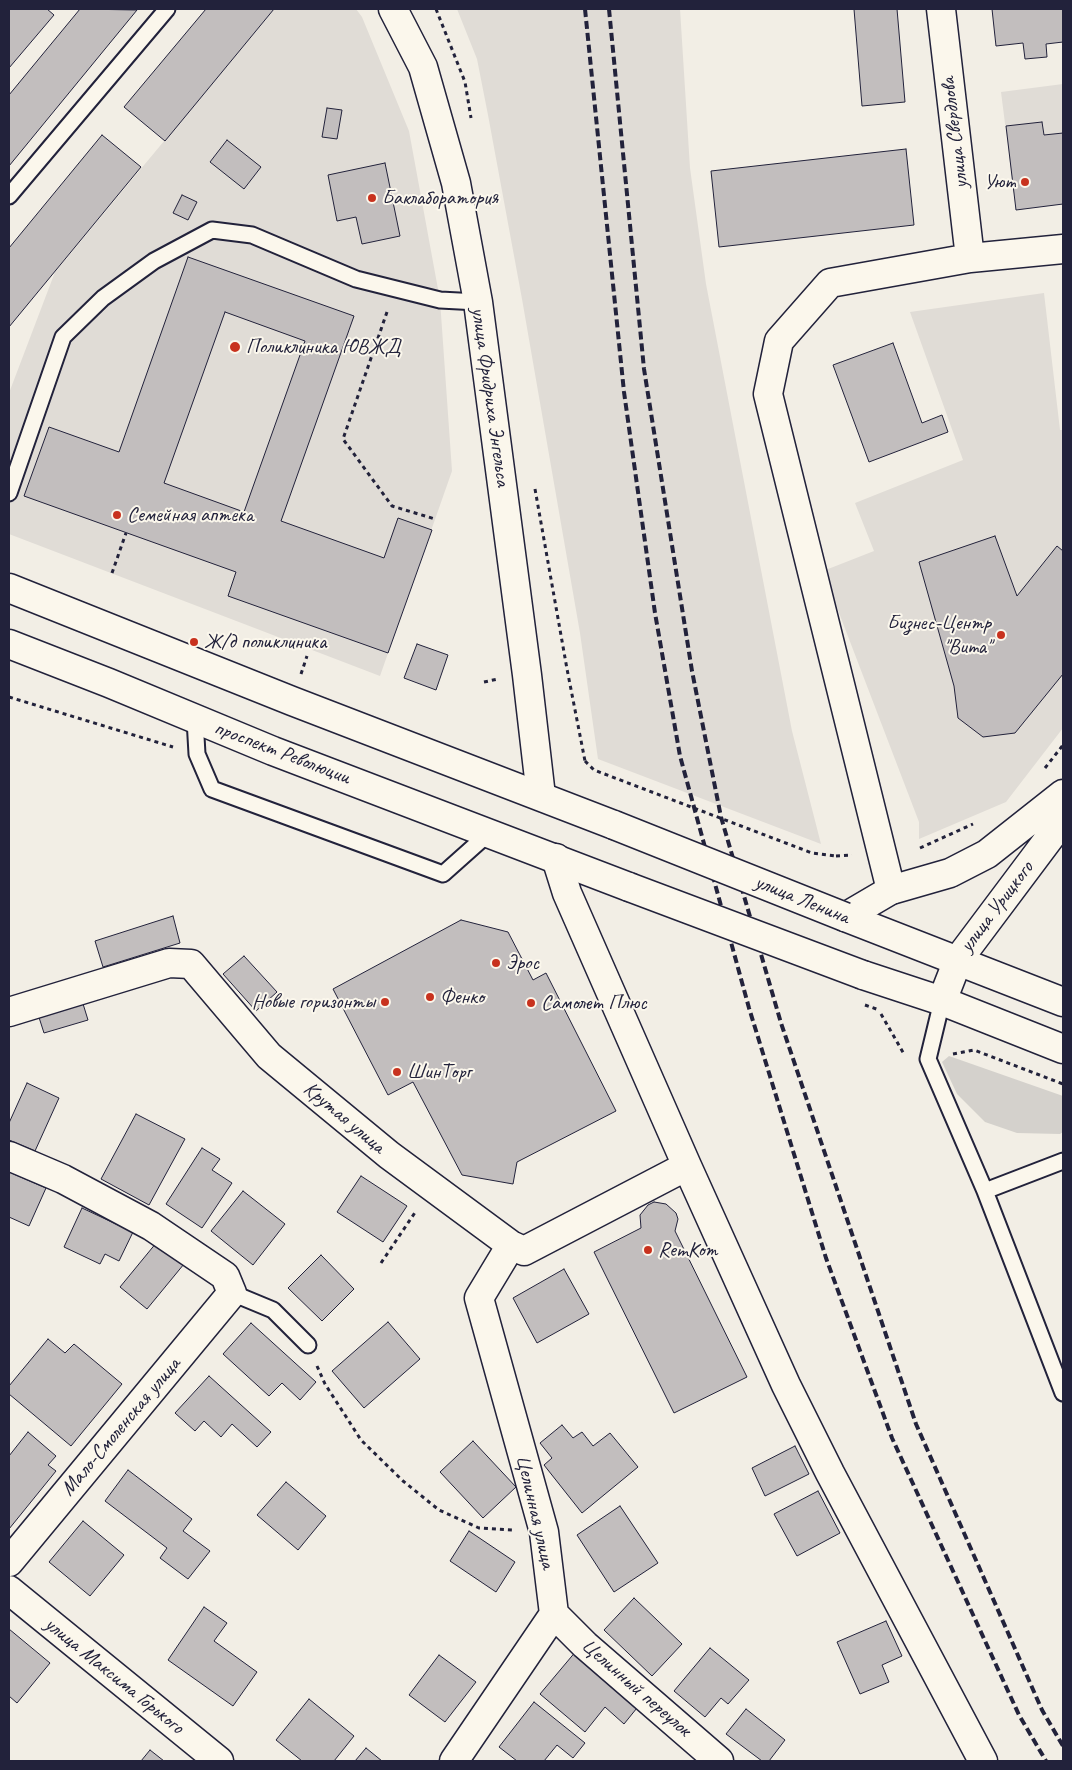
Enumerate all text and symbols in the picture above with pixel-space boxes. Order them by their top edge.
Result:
street label: улица Свердлова [936,76,974,190]
place label: Уют [984,169,1015,195]
marker: Уют [1019,176,1031,188]
place label: Баклаборатория [382,185,498,211]
marker: Баклаборатория [366,192,378,204]
street label: улица Фридриха Энгельса [465,306,515,488]
place label: Поликлиника ЮВЖД [246,334,401,360]
marker: Поликлиника ЮВЖД [228,340,242,354]
place label: Семейная аптека [127,502,253,528]
marker: Семейная аптека [111,509,123,521]
place label: Бизнес-Центр "Вита" [887,610,991,660]
place label: Ж/д поликлиника [204,629,326,655]
marker: Бизнес-Центр "Вита" [995,629,1007,641]
marker: Ж/д поликлиника [188,636,200,648]
street label: проспект Революции [210,715,354,791]
street label: улица Урицкого [955,857,1039,957]
street label: улица Ленина [751,870,853,930]
place label: Эрос [506,950,539,976]
marker: Эрос [490,957,502,969]
place label: Фенко [440,984,484,1010]
place label: Новые горизонты [252,989,375,1015]
place label: Самолет Плюс [541,990,647,1016]
marker: Фенко [424,991,436,1003]
marker: Новые горизонты [379,996,391,1008]
marker: Самолет Плюс [525,997,537,1009]
place label: ШинТорг [407,1059,471,1085]
marker: ШинТорг [391,1066,403,1078]
street label: Крутая улица [298,1077,390,1159]
place label: RemKom [658,1237,717,1263]
marker: RemKom [642,1244,654,1256]
street label: Мало-Смоленская улица [56,1353,186,1501]
street label: Целинная улица [510,1453,560,1571]
street label: улица Максима Горького [39,1612,189,1740]
street label: Целинный переулок [576,1633,696,1743]

